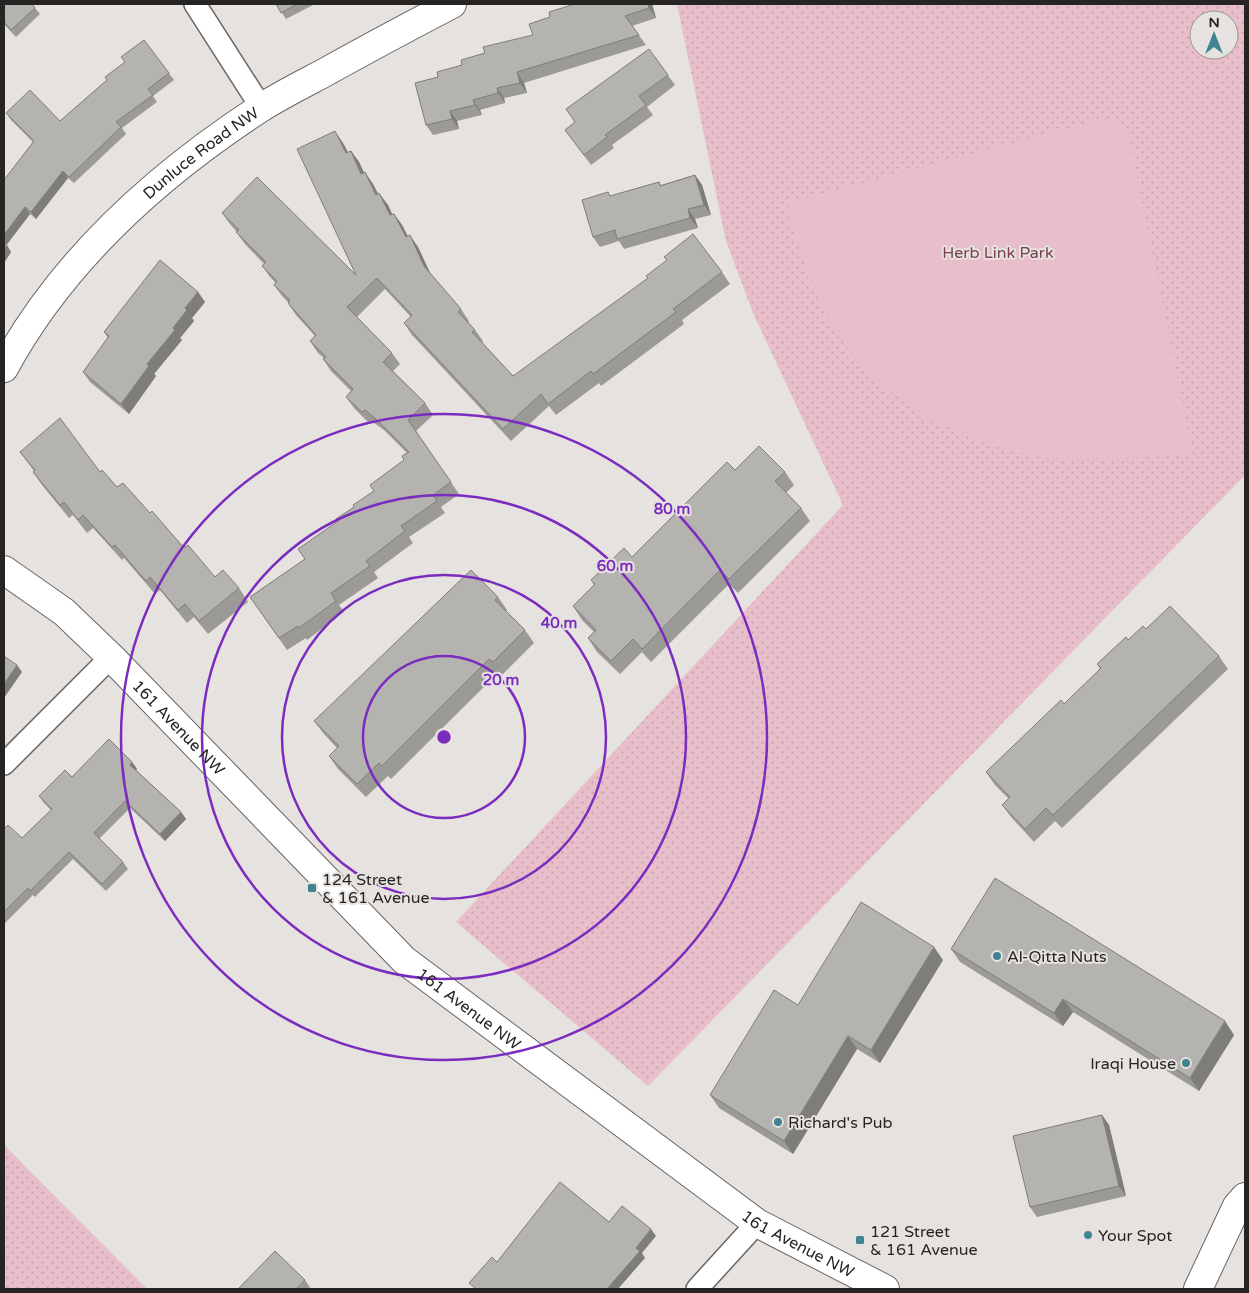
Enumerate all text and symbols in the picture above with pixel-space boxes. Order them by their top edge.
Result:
north arrow [1189,10,1239,60]
text: N [1208,14,1220,31]
street label: Dunluce Road NW [139,103,263,204]
park label: Herb Link Park [942,243,1054,263]
text: 80 m [654,500,690,518]
text: 60 m [597,557,633,575]
text: 40 m [541,614,577,632]
text: 20 m [483,671,519,689]
street label: 161 Avenue NW [128,676,229,780]
centre of rings [435,728,453,746]
place label: 124 Street & 161 Avenue [322,870,429,908]
marker: 124 Street & 161 Avenue [306,882,318,894]
place label: Al-Qitta Nuts [1007,947,1107,967]
marker: Al-Qitta Nuts [991,950,1003,962]
street label: 161 Avenue NW [412,964,525,1055]
place label: Iraqi House [1090,1054,1176,1074]
marker: Iraqi House [1180,1057,1192,1069]
place label: Richard's Pub [788,1113,893,1133]
marker: Richard's Pub [772,1116,784,1128]
street label: 161 Avenue NW [737,1206,858,1282]
place label: 121 Street & 161 Avenue [870,1222,977,1260]
place label: Your Spot [1098,1226,1172,1246]
marker: Your Spot [1082,1229,1094,1241]
marker: 121 Street & 161 Avenue [854,1234,866,1246]

